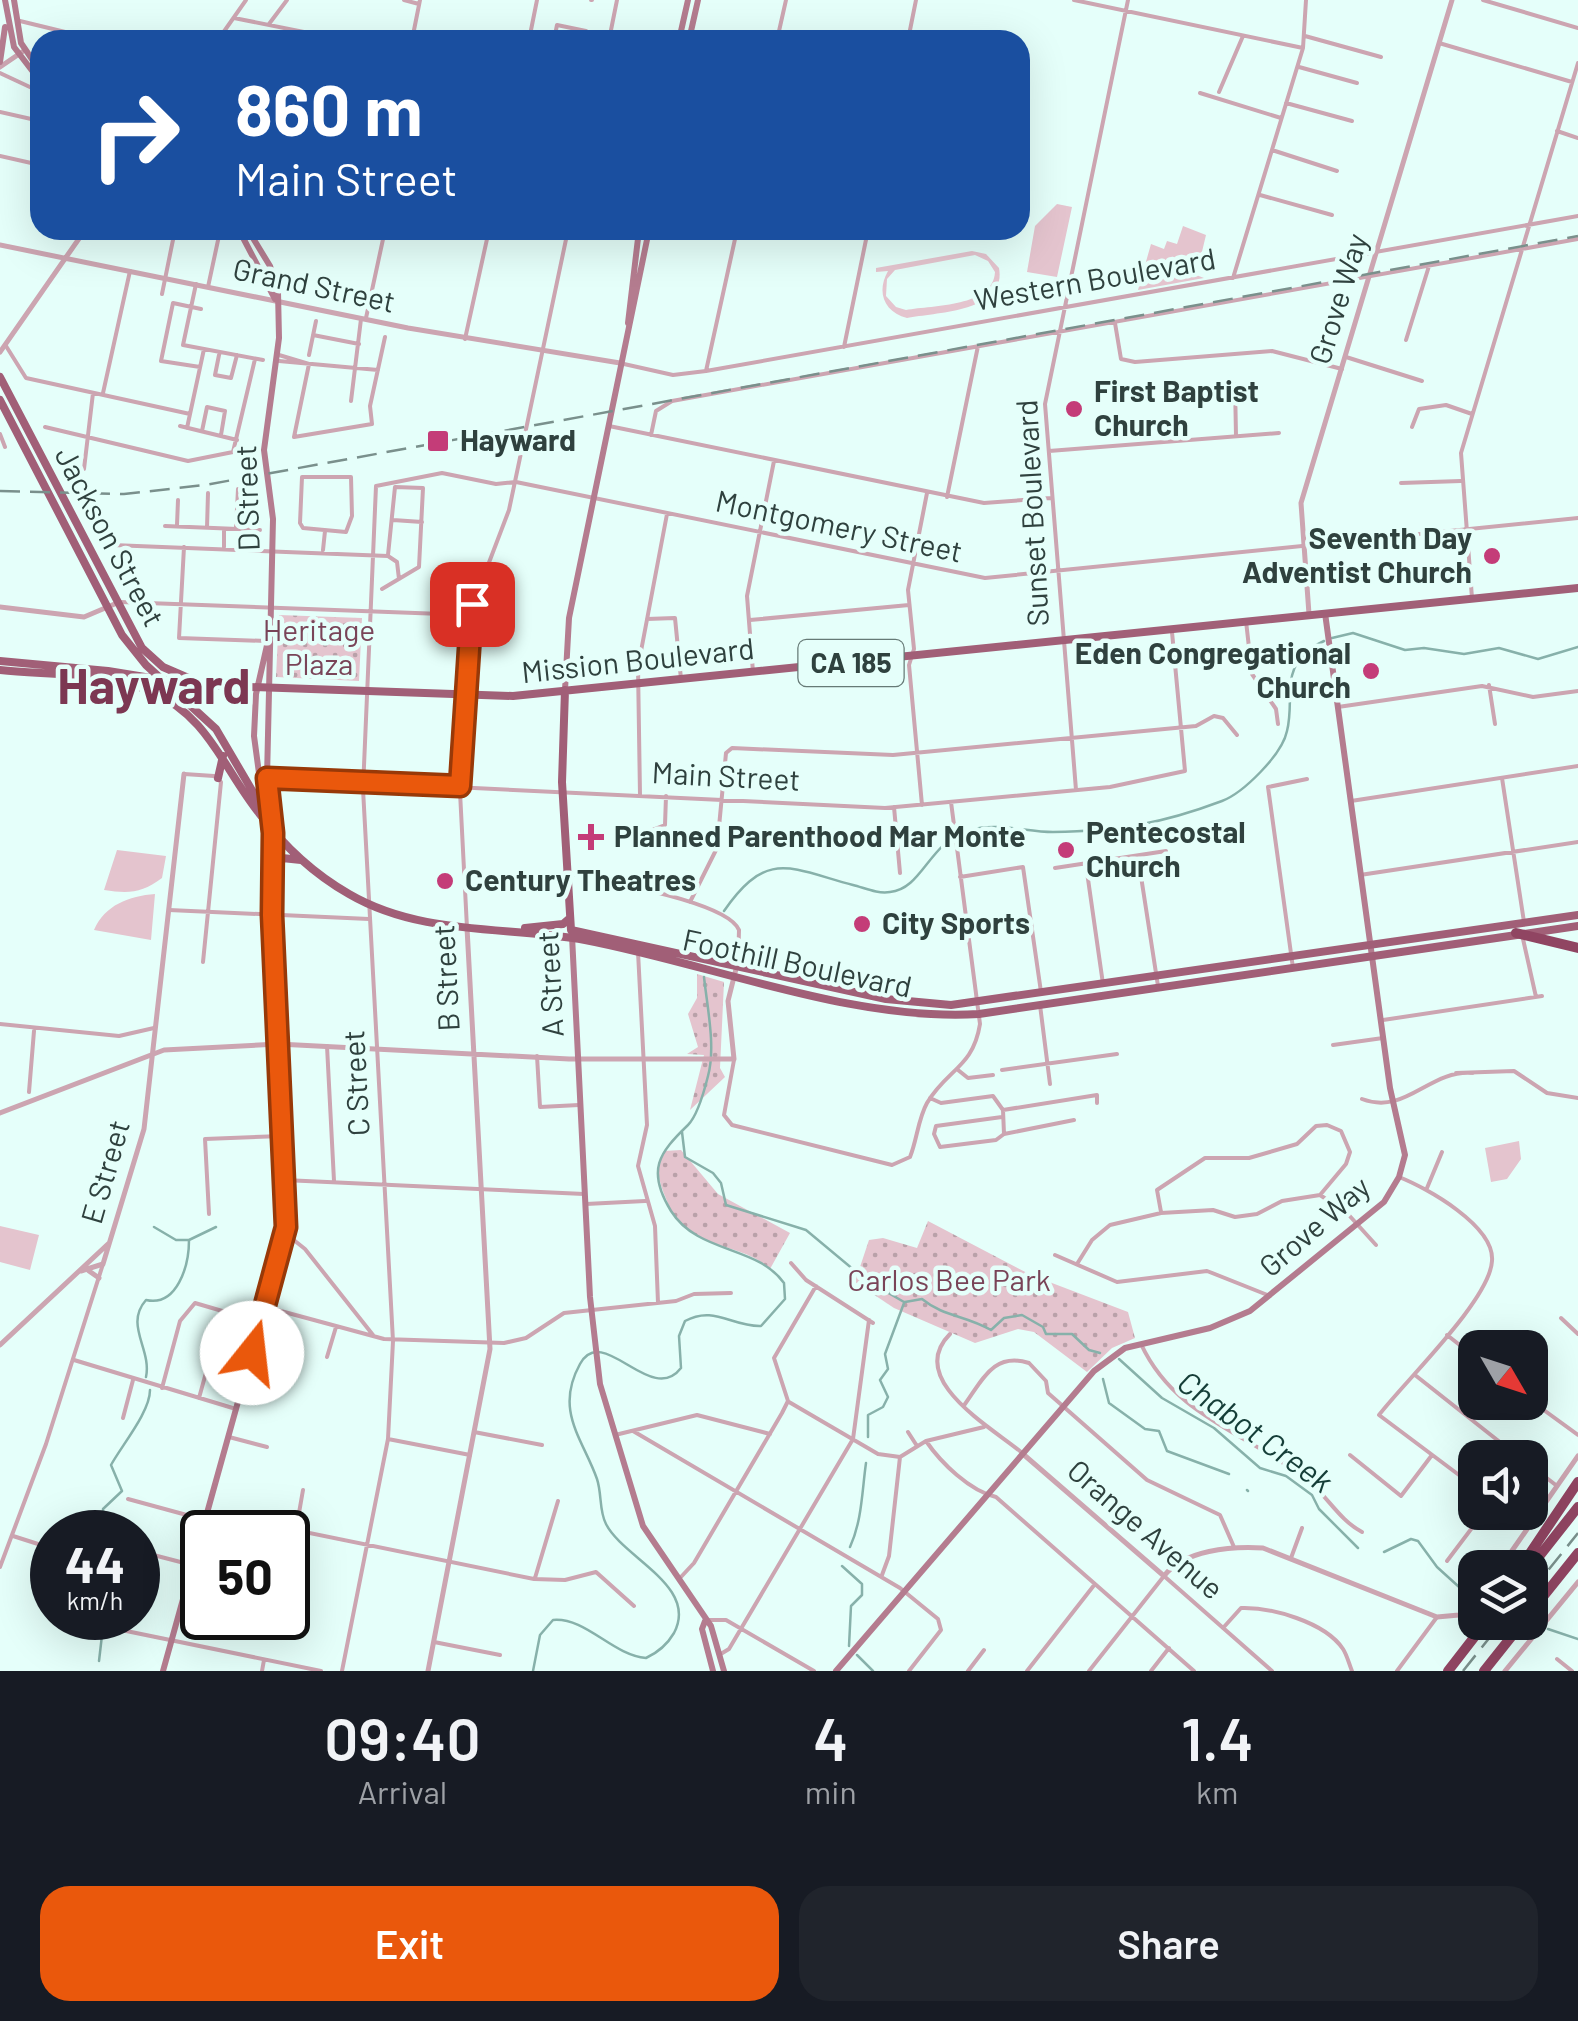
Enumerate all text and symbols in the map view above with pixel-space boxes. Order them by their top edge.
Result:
text: 860 m [235,66,423,150]
icon: right [70,70,200,200]
text: Main Street [235,151,458,205]
street label: Grove Way [1300,229,1374,368]
street label: Western Boulevard [971,239,1218,317]
street label: Grand Street [230,249,399,319]
place label: First Baptist Church [1094,372,1259,442]
marker: First Baptist Church [1063,398,1085,420]
street label: Sunset Boulevard [1007,399,1055,627]
place label: Hayward [460,421,576,457]
marker: Hayward [425,428,451,454]
street label: Jackson Street [48,440,173,632]
street label: D Street [226,444,266,552]
street label: Montgomery Street [713,481,966,569]
place label: Seventh Day Adventist Church [1242,519,1472,589]
marker: Seventh Day Adventist Church [1481,545,1503,567]
pin [430,562,515,647]
icon: arrive [445,577,500,632]
park label: Heritage Plaza [263,611,375,681]
street label: Mission Boulevard [520,629,756,689]
place label: Eden Congregational Church [1075,634,1351,704]
road number: CA 185 [798,640,904,686]
district label: Hayward [57,654,251,714]
marker: Eden Congregational Church [1360,660,1382,682]
street label: Main Street [651,753,801,797]
place label: Pentecostal Church [1086,813,1246,883]
place label: Planned Parenthood Mar Monte [614,817,1026,853]
marker: Planned Parenthood Mar Monte [578,824,604,850]
marker: Pentecostal Church [1055,839,1077,861]
place label: Century Theatres [465,861,696,897]
marker: Century Theatres [434,870,456,892]
place label: City Sports [882,904,1030,940]
marker: City Sports [851,913,873,935]
street label: Foothill Boulevard [680,920,915,1004]
street label: B Street [424,924,466,1032]
street label: A Street [528,930,570,1038]
street label: C Street [334,1029,376,1137]
street label: E Street [72,1116,136,1227]
street label: Grove Way [1251,1168,1376,1283]
park label: Carlos Bee Park [847,1261,1051,1297]
position arrow [200,1301,304,1405]
north arrow [1458,1330,1548,1420]
map controls [1458,1330,1548,1640]
water label: Chabot Creek [1171,1361,1341,1500]
button: sound [1458,1440,1548,1530]
street label: Orange Avenue [1061,1451,1231,1606]
speed limit sign: 50 [180,1510,310,1640]
text: 44 [65,1533,125,1593]
button: layers [1458,1550,1548,1640]
text: km/h [67,1585,123,1615]
text: 09:40 [324,1701,481,1773]
text: 4 [813,1701,848,1773]
text: 1.4 [1181,1701,1254,1773]
text: Arrival [358,1772,447,1810]
text: min [805,1772,857,1810]
text: km [1196,1772,1239,1810]
button: Exit [40,1886,779,2001]
button: Share [799,1886,1538,2001]

